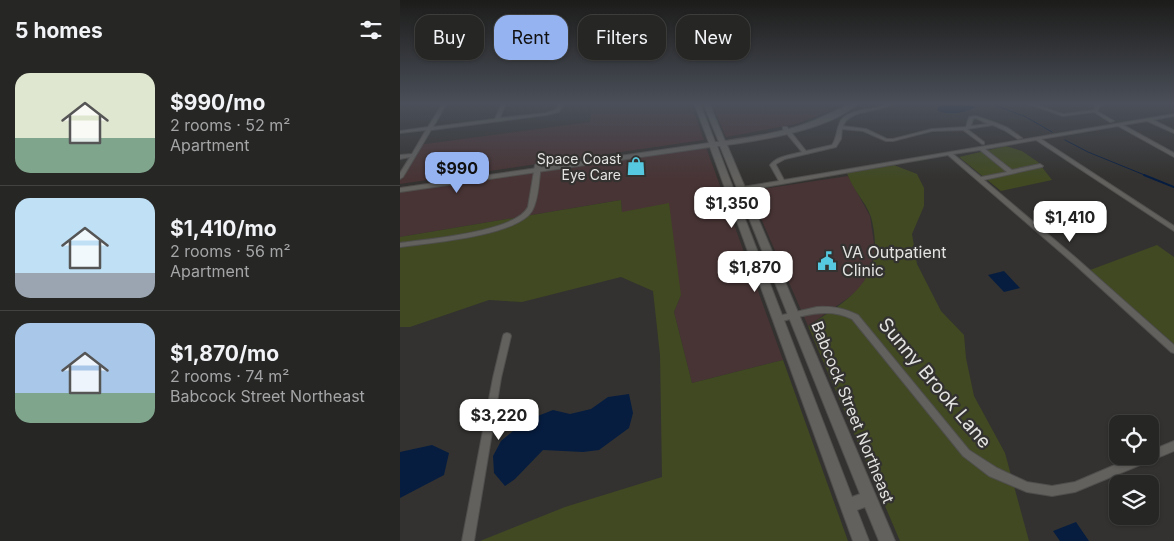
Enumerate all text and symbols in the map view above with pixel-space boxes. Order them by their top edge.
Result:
chip: Buy [415,15,484,60]
chip: Rent [494,15,568,60]
chip: Filters [578,15,666,60]
chip: New [676,15,750,60]
icon: filters [357,16,385,44]
text: 5 homes [15,18,103,43]
text: $990/mo [170,90,265,115]
icon: home [55,93,115,153]
text: 2 rooms · 52 m² [170,115,290,135]
text: Apartment [170,135,250,155]
place label: Space Coast Eye Care [537,150,621,183]
pin: $990 [427,152,487,194]
shop icon: Space Coast Eye Care [625,155,647,177]
text: $990 [436,158,478,178]
pin: $1,350 [691,186,773,229]
text: $1,350 [705,193,759,213]
pin: $1,410 [1029,200,1111,243]
text: $1,410 [1045,207,1095,227]
text: $1,410/mo [170,216,277,241]
icon: home [55,218,115,278]
text: 2 rooms · 56 m² [170,241,291,261]
place label: VA Outpatient Clinic [842,242,946,280]
pin: $1,870 [714,250,796,293]
public building icon: VA Outpatient Clinic [816,250,838,272]
text: $1,870 [729,257,781,277]
text: Apartment [170,261,250,281]
street label: Sunny Brook Lane [874,313,996,453]
street label: Babcock Street Northeast [807,318,899,506]
text: $1,870/mo [170,341,279,366]
icon: home [55,343,115,403]
text: 2 rooms · 74 m² [170,366,289,386]
text: Babcock Street Northeast [170,386,365,406]
pin: $3,220 [458,398,540,441]
text: $3,220 [471,405,527,425]
map controls [1109,415,1159,525]
button: locate [1109,415,1159,465]
button: layers [1109,475,1159,525]

